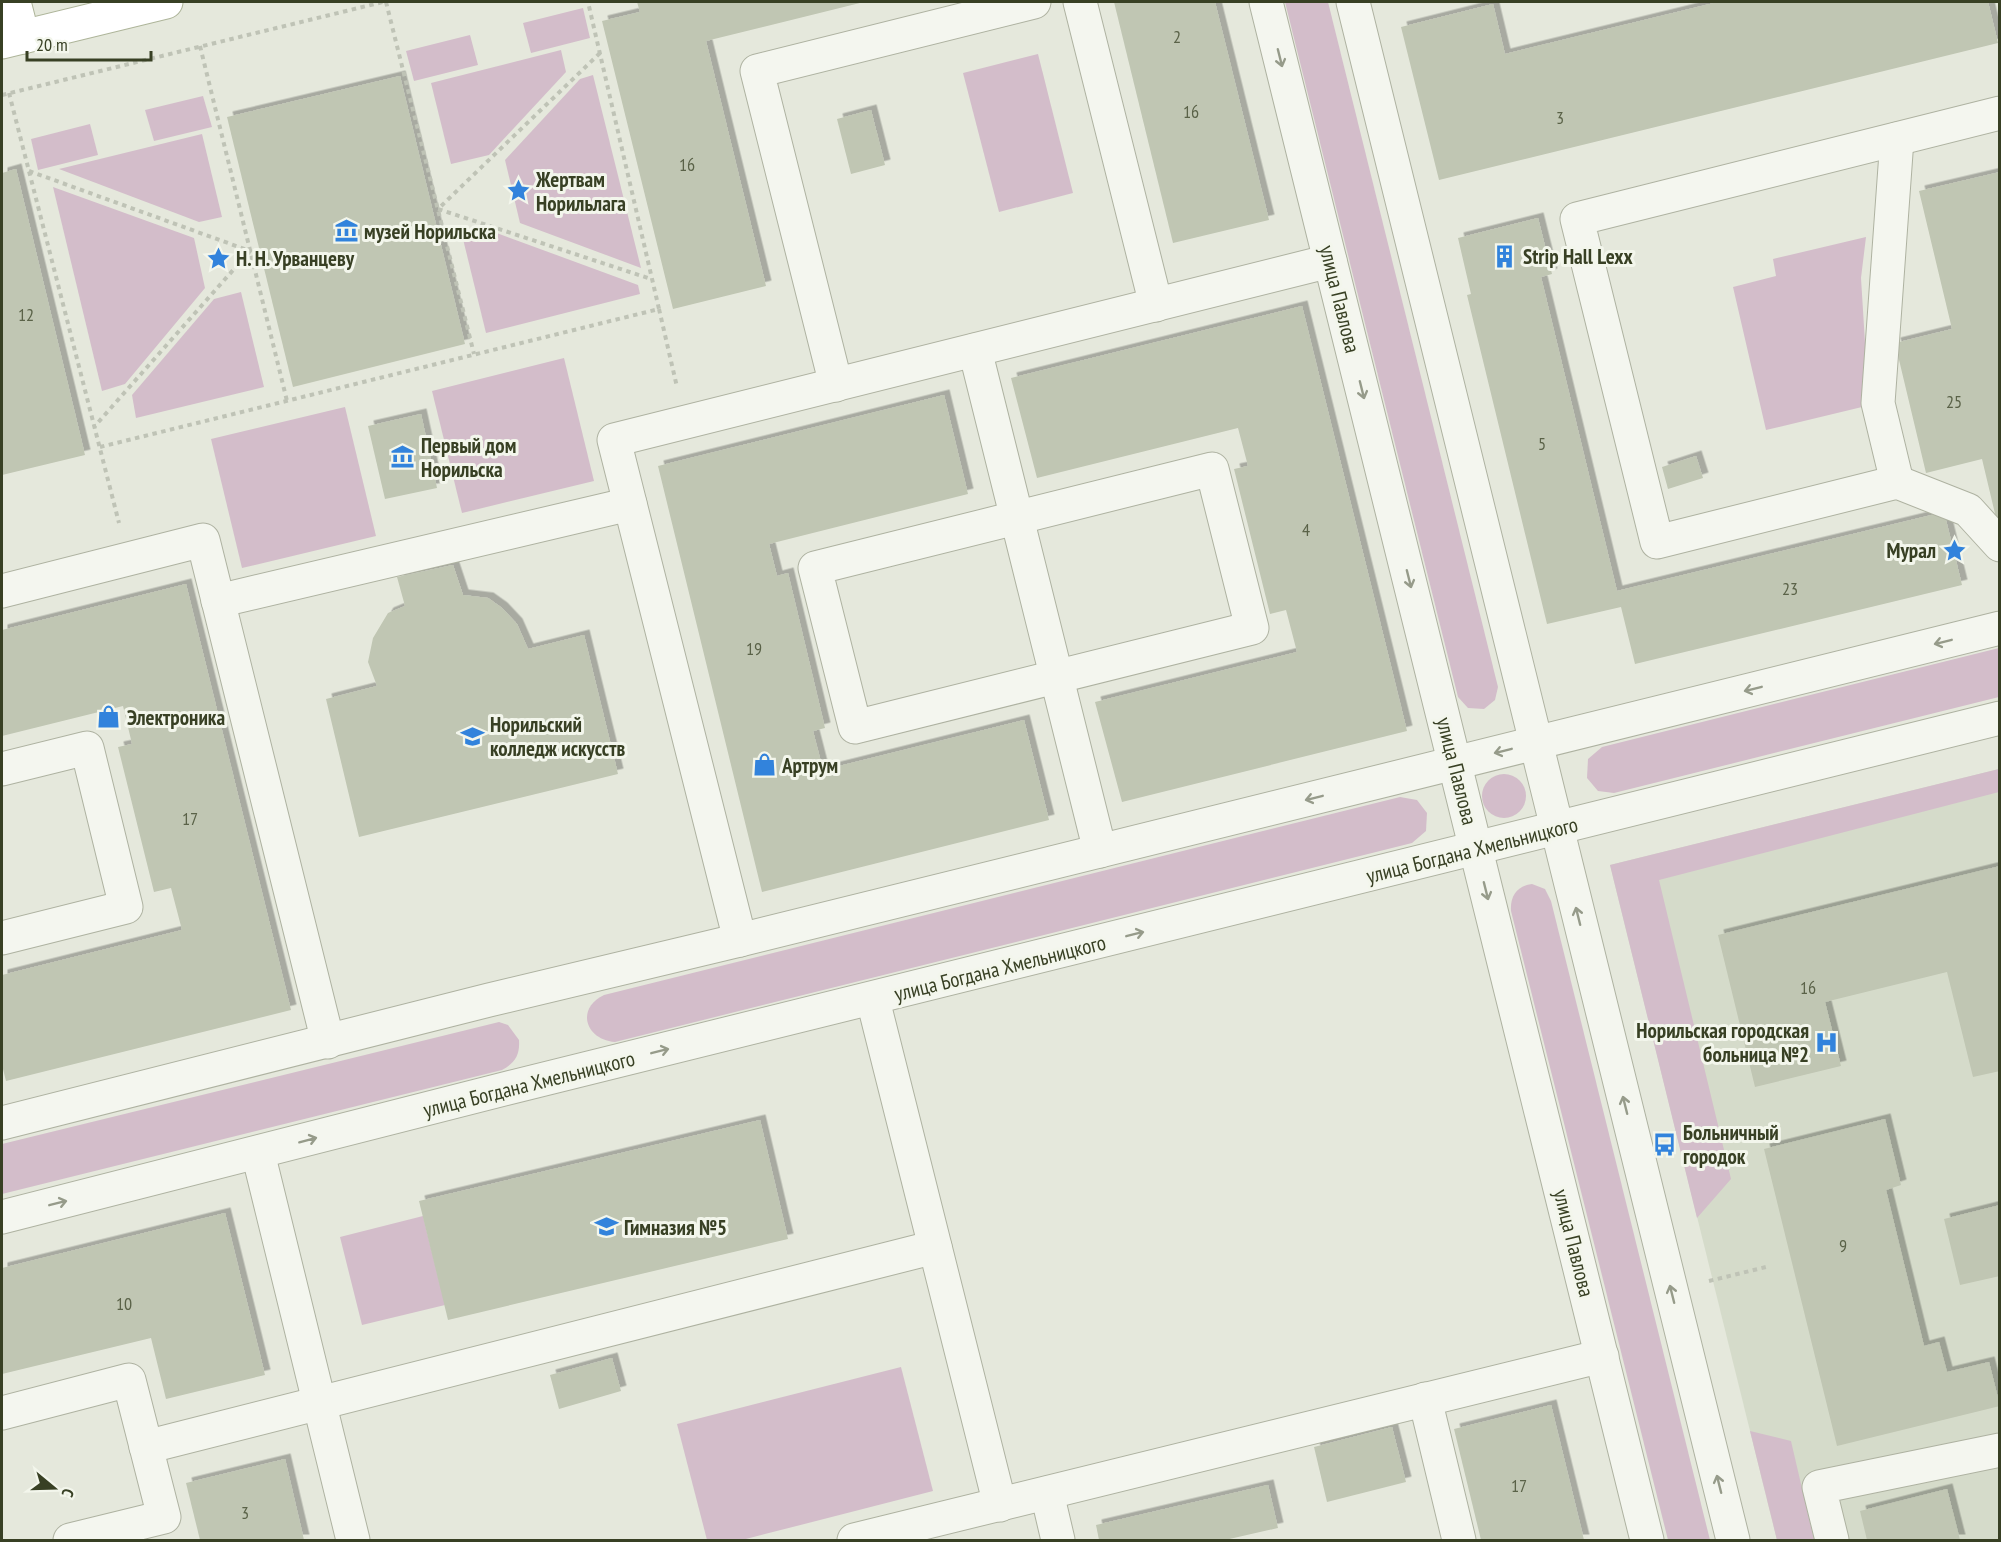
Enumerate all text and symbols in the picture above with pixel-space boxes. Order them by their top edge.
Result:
scale bar [27,24,152,62]
house number: 2 [1173,25,1181,48]
text: 20 m [36,33,68,56]
one-way arrow [1274,48,1286,67]
house number: 16 [1183,100,1199,123]
house number: 3 [1556,106,1564,129]
house number: 16 [679,153,695,176]
place label: Жертвам Норильлага [535,166,626,217]
place icon: Жертвам Норильлага [505,178,531,204]
museum icon: музей Норильска [333,218,359,244]
place label: музей Норильска [364,218,496,245]
street label: улица Павлова [1314,242,1366,356]
building icon: Strip Hall Lexx [1492,243,1518,269]
place label: Strip Hall Lexx [1523,243,1633,270]
place icon: Н. Н. Урванцеву [205,245,231,271]
place label: Н. Н. Урванцеву [236,245,355,272]
house number: 12 [18,303,34,326]
one-way arrow [1357,380,1369,399]
house number: 25 [1946,390,1962,413]
place label: Первый дом Норильска [421,432,516,483]
house number: 5 [1538,432,1546,455]
museum icon: Первый дом Норильска [390,444,416,470]
house number: 4 [1302,518,1310,541]
place label: Мурал [1887,537,1936,564]
place icon: Мурал [1941,537,1967,563]
one-way arrow [1404,570,1415,589]
house number: 23 [1782,577,1798,600]
one-way arrow [1934,636,1953,648]
house number: 19 [746,637,762,660]
one-way arrow [1744,683,1763,695]
shop icon: Электроника [96,704,122,730]
place label: Электроника [127,704,225,731]
place label: Норильский колледж искусств [490,711,625,762]
street label: улица Павлова [1431,714,1483,828]
school or university icon: Норильский колледж искусств [459,723,485,749]
one-way arrow [1494,745,1513,757]
shop icon: Артрум [751,752,777,778]
place label: Артрум [781,752,838,779]
one-way arrow [1305,792,1324,804]
house number: 17 [182,807,198,830]
street label: улица Богдана Хмельницкого [1364,811,1580,889]
one-way arrow [1481,881,1493,900]
one-way arrow [1572,907,1584,926]
one-way arrow [1125,928,1144,940]
street label: улица Богдана Хмельницкого [892,929,1108,1007]
house number: 16 [1800,976,1816,999]
place label: Норильская городская больница №2 [1636,1017,1809,1068]
hospital icon: Норильская городская больница №2 [1814,1029,1840,1055]
street label: улица Богдана Хмельницкого [421,1045,637,1123]
one-way arrow [651,1045,670,1057]
one-way arrow [1619,1096,1631,1115]
place label: Больничный городок [1683,1119,1779,1170]
bus stop icon: Больничный городок [1652,1131,1678,1157]
one-way arrow [299,1134,318,1146]
street label: улица Павлова [1548,1186,1600,1300]
one-way arrow [48,1197,67,1209]
school or university icon: Гимназия №5 [593,1214,619,1240]
place label: Гимназия №5 [624,1214,727,1241]
house number: 9 [1839,1234,1847,1257]
one-way arrow [1666,1285,1678,1304]
house number: 10 [116,1292,132,1315]
north arrow [24,1458,84,1518]
house number: 17 [1511,1474,1527,1497]
one-way arrow [1713,1475,1725,1494]
text: С [57,1486,79,1500]
house number: 3 [241,1501,249,1524]

